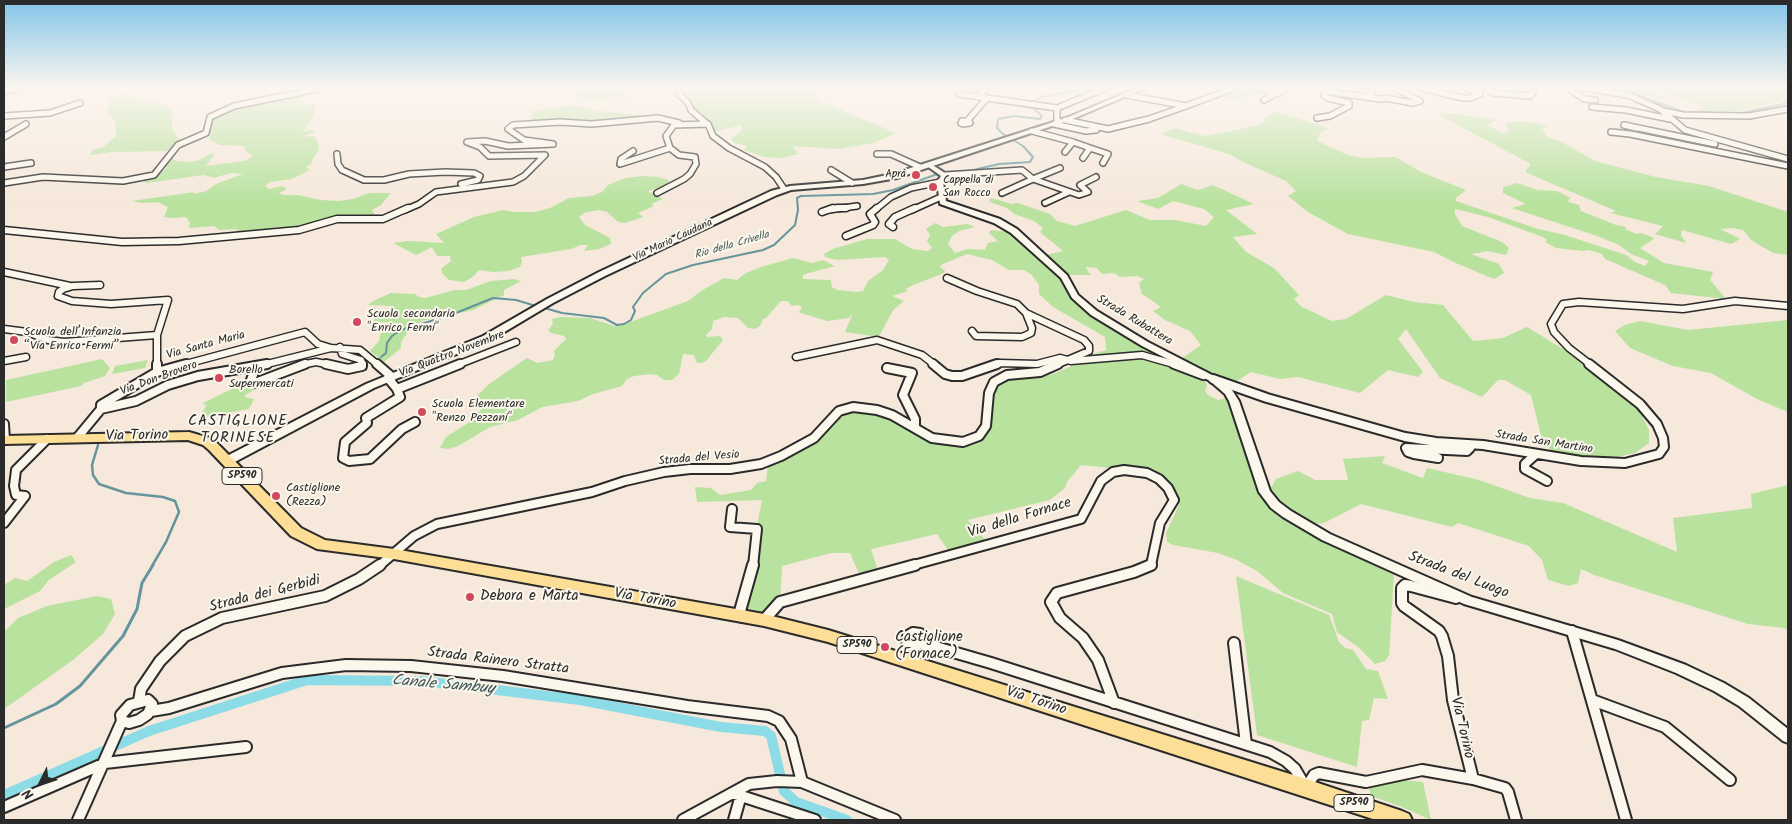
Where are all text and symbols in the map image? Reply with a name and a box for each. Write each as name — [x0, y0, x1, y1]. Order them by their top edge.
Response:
place label: Aprà — [885, 168, 906, 182]
marker: Aprà — [910, 169, 922, 181]
place label: Cappella di San Rocco — [943, 174, 993, 200]
marker: Cappella di San Rocco — [927, 181, 939, 193]
street label: Via Mario Caudana — [631, 217, 715, 265]
water label: Rio della Crivella — [693, 229, 771, 263]
street label: Strada Rubattera — [1093, 293, 1175, 349]
place label: Scuola secondaria "Enrico Fermi" — [367, 308, 455, 336]
marker: Scuola secondaria "Enrico Fermi" — [351, 316, 363, 328]
place label: Scuola dell’Infanzia “Via Enrico Fermi” — [24, 326, 121, 354]
street label: Via Quattro Novembre — [397, 328, 507, 382]
street label: Via Santa Maria — [165, 329, 247, 363]
marker: Scuola dell’Infanzia “Via Enrico Fermi” — [8, 334, 20, 346]
street label: Via Don Brovero — [118, 358, 200, 400]
place label: Borello Supermercati — [229, 364, 294, 392]
marker: Borello Supermercati — [213, 372, 225, 384]
place label: Scuola Elementare "Renzo Pezzani" — [432, 398, 525, 426]
marker: Scuola Elementare "Renzo Pezzani" — [416, 406, 428, 418]
district label: CASTIGLIONE TORINESE — [187, 413, 289, 448]
street label: Via Torino — [105, 427, 169, 447]
street label: Strada San Martino — [1494, 428, 1594, 458]
street label: Strada del Vesio — [658, 448, 740, 470]
road number: SP590 — [222, 468, 262, 484]
place label: Castiglione (Rezza) — [286, 482, 340, 510]
marker: Castiglione (Rezza) — [270, 490, 282, 502]
street label: Via della Fornace — [966, 495, 1074, 543]
street label: Strada del Luogo — [1405, 549, 1511, 603]
street label: Strada dei Gerbidi — [208, 573, 322, 617]
street label: Via Torino — [613, 586, 677, 614]
place label: Debora e Marta — [480, 588, 579, 606]
marker: Debora e Marta — [464, 591, 476, 603]
place label: Castiglione (Fornace) — [895, 629, 963, 664]
road number: SP590 — [837, 636, 877, 654]
marker: Castiglione (Fornace) — [879, 641, 891, 653]
street label: Strada Rainero Stratta — [426, 644, 570, 680]
water label: Canale Sambuy — [391, 672, 495, 700]
street label: Via Torino — [1003, 684, 1069, 720]
street label: Via Torino — [1445, 695, 1477, 761]
north arrow — [15, 759, 65, 809]
text: N — [17, 783, 40, 804]
road number: SP590 — [1334, 794, 1374, 811]

